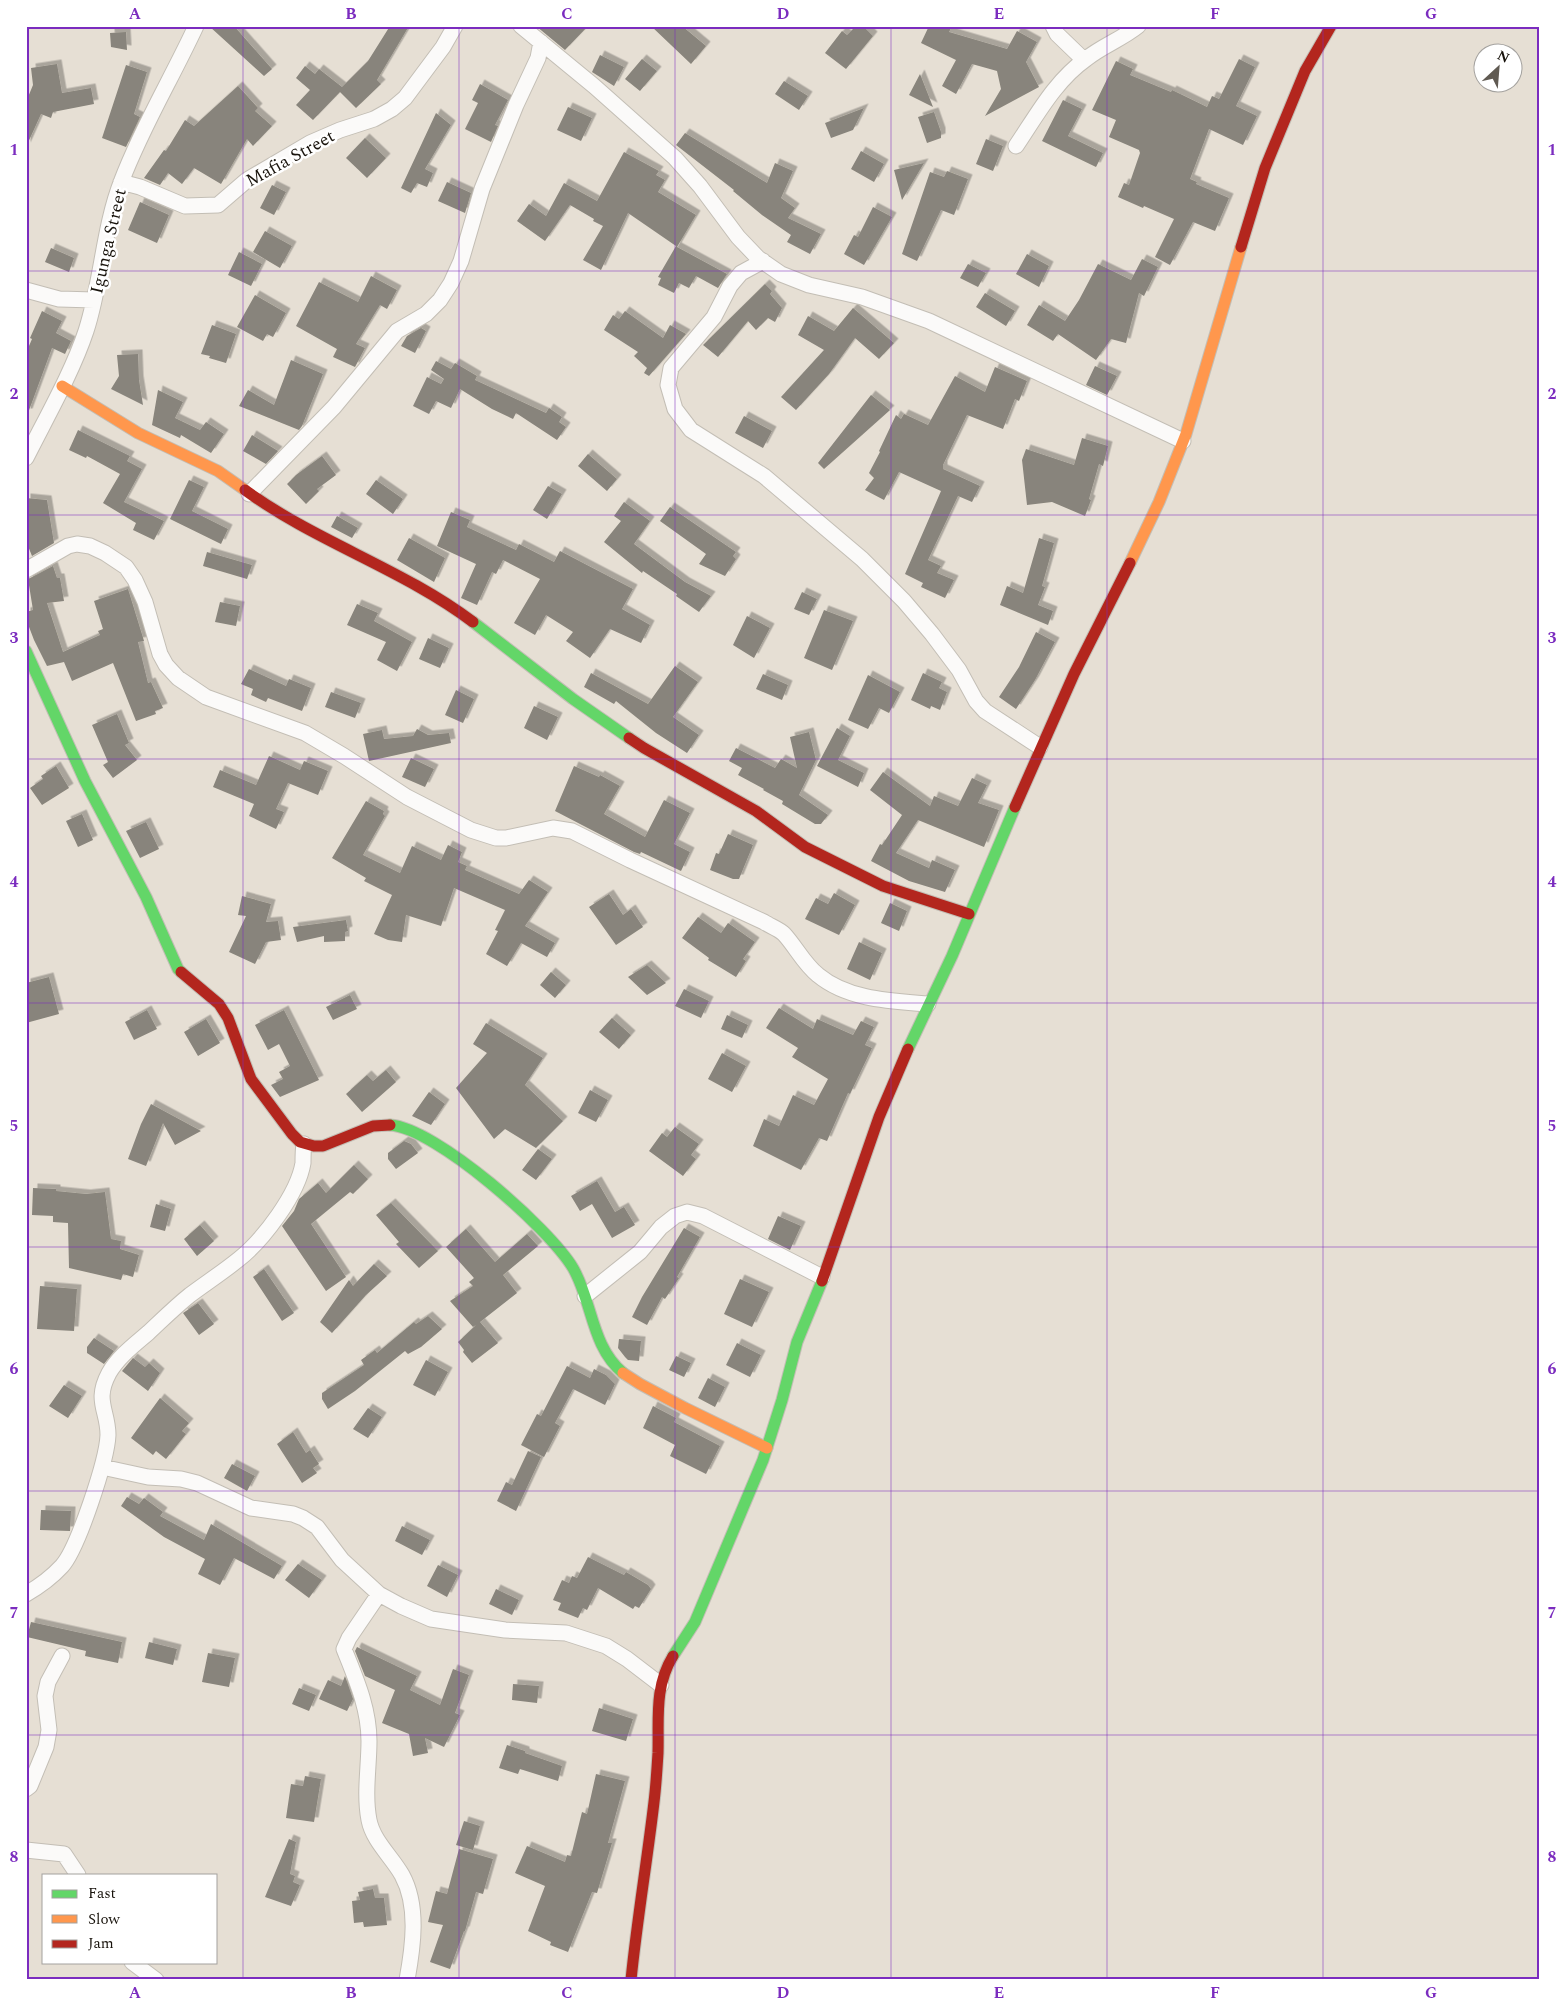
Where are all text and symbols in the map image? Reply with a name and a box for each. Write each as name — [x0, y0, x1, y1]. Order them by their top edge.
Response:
text: A — [129, 2, 142, 26]
text: B — [345, 2, 357, 26]
text: C — [561, 2, 573, 26]
text: D — [777, 2, 790, 26]
text: E — [994, 2, 1004, 26]
text: F — [1210, 2, 1220, 26]
text: G — [1425, 2, 1437, 26]
north arrow — [1474, 42, 1524, 92]
text: N — [1494, 45, 1513, 69]
street label: Mafia Street — [241, 123, 340, 194]
text: 1 — [10, 138, 18, 162]
text: 1 — [1548, 138, 1556, 162]
street label: Igunga Street — [83, 186, 134, 297]
text: 2 — [10, 382, 19, 406]
text: 2 — [1548, 382, 1557, 406]
text: 3 — [10, 626, 19, 650]
text: 3 — [1548, 626, 1557, 650]
text: 4 — [10, 870, 19, 894]
text: 4 — [1548, 870, 1557, 894]
text: 5 — [10, 1114, 18, 1138]
text: 5 — [1548, 1114, 1556, 1138]
text: 6 — [10, 1357, 19, 1381]
text: 6 — [1548, 1357, 1557, 1381]
text: 7 — [10, 1601, 19, 1625]
text: 7 — [1548, 1601, 1557, 1625]
text: 8 — [10, 1845, 19, 1869]
text: 8 — [1548, 1845, 1557, 1869]
legend — [42, 1874, 218, 1964]
text: Fast — [88, 1882, 116, 1905]
text: Slow — [88, 1908, 120, 1931]
text: Jam — [88, 1932, 114, 1955]
text: A — [129, 1981, 142, 2005]
text: B — [345, 1981, 357, 2005]
text: C — [561, 1981, 573, 2005]
text: D — [777, 1981, 790, 2005]
text: E — [994, 1981, 1004, 2005]
text: F — [1210, 1981, 1220, 2005]
text: G — [1425, 1981, 1437, 2005]

